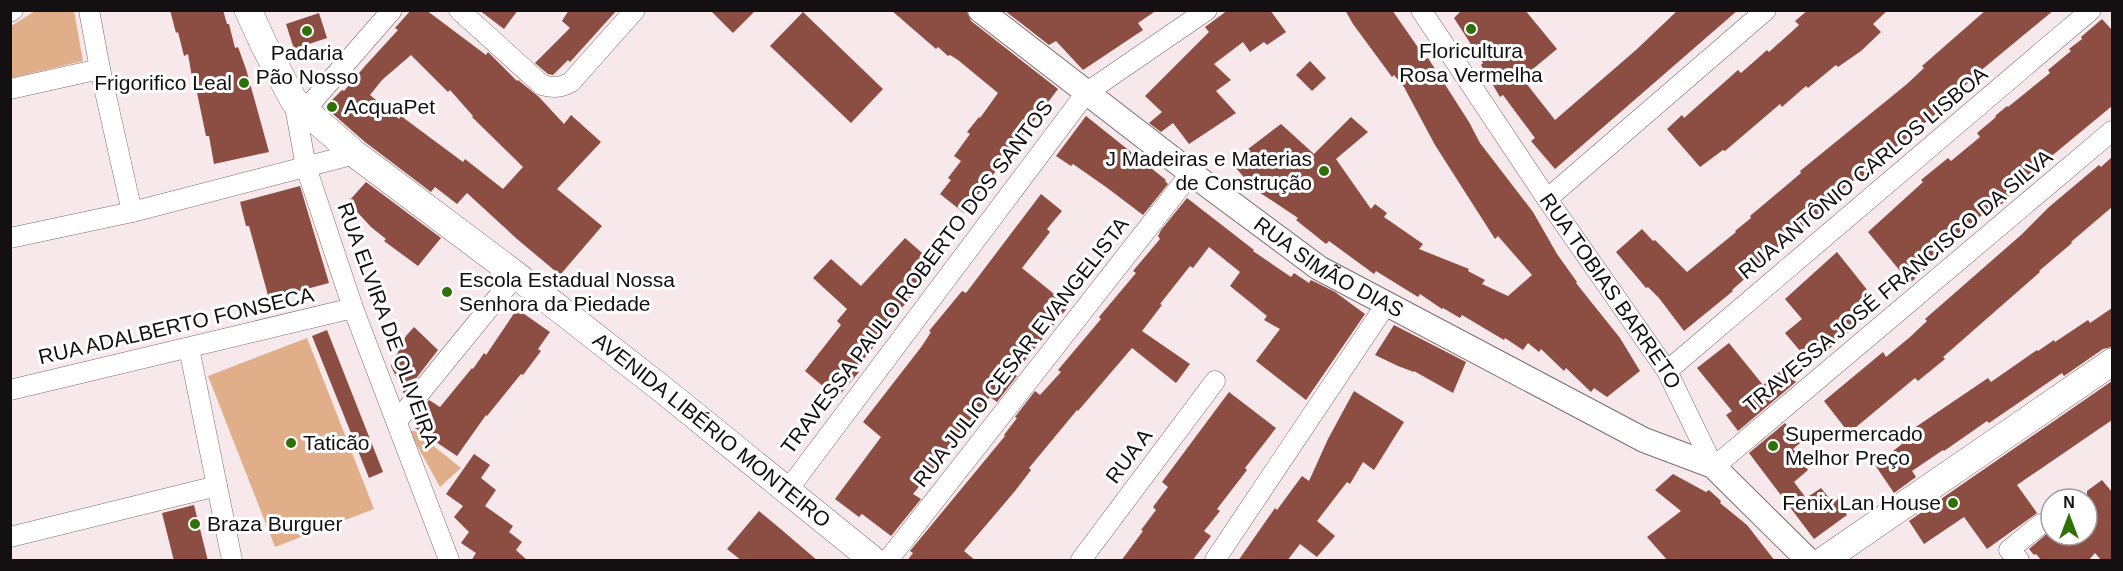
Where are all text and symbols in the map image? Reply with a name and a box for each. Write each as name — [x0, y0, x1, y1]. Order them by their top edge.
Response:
marker: Floricultura Rosa Vermelha — [1464, 22, 1478, 36]
marker: Padaria Pão Nosso — [300, 24, 314, 38]
place label: Floricultura Rosa Vermelha — [1399, 39, 1543, 86]
place label: Padaria Pão Nosso — [256, 41, 358, 88]
street label: RUA ANTÔNIO CARLOS LISBOA — [1734, 62, 1992, 283]
place label: Frigorifico Leal — [94, 71, 232, 94]
marker: Frigorifico Leal — [237, 76, 251, 90]
place label: AcquaPet — [344, 95, 435, 118]
street label: TRAVESSA PAULO ROBERTO DOS SANTOS — [776, 95, 1057, 458]
marker: AcquaPet — [325, 100, 339, 114]
street label: TRAVESSA JOSÉ FRANCISCO DA SILVA — [1739, 145, 2057, 417]
place label: J Madeiras e Materias de Construção — [1105, 147, 1312, 194]
marker: J Madeiras e Materias de Construção — [1317, 164, 1331, 178]
street label: RUA TOBIAS BARRETO — [1535, 189, 1686, 392]
street label: RUA ELVIRA DE OLIVEIRA — [333, 199, 444, 450]
street label: RUA JULIO CESAR EVANGELISTA — [908, 212, 1133, 491]
street label: RUA SIMÃO DIAS — [1250, 212, 1408, 322]
place label: Escola Estadual Nossa Senhora da Piedade — [459, 268, 675, 315]
street label: RUA ADALBERTO FONSECA — [36, 283, 316, 368]
marker: Escola Estadual Nossa Senhora da Piedade — [440, 285, 454, 299]
street label: AVENIDA LIBÉRIO MONTEIRO — [589, 328, 835, 532]
place label: Supermercado Melhor Preço — [1785, 422, 1923, 469]
street label: RUA A — [1101, 424, 1156, 487]
place label: Taticão — [303, 431, 370, 454]
marker: Taticão — [284, 436, 298, 450]
marker: Supermercado Melhor Preço — [1766, 439, 1780, 453]
north arrow — [2039, 487, 2099, 547]
place label: Fenix Lan House — [1782, 491, 1941, 514]
text: N — [2063, 494, 2075, 511]
marker: Fenix Lan House — [1946, 496, 1960, 510]
place label: Braza Burguer — [207, 512, 342, 535]
marker: Braza Burguer — [188, 517, 202, 531]

